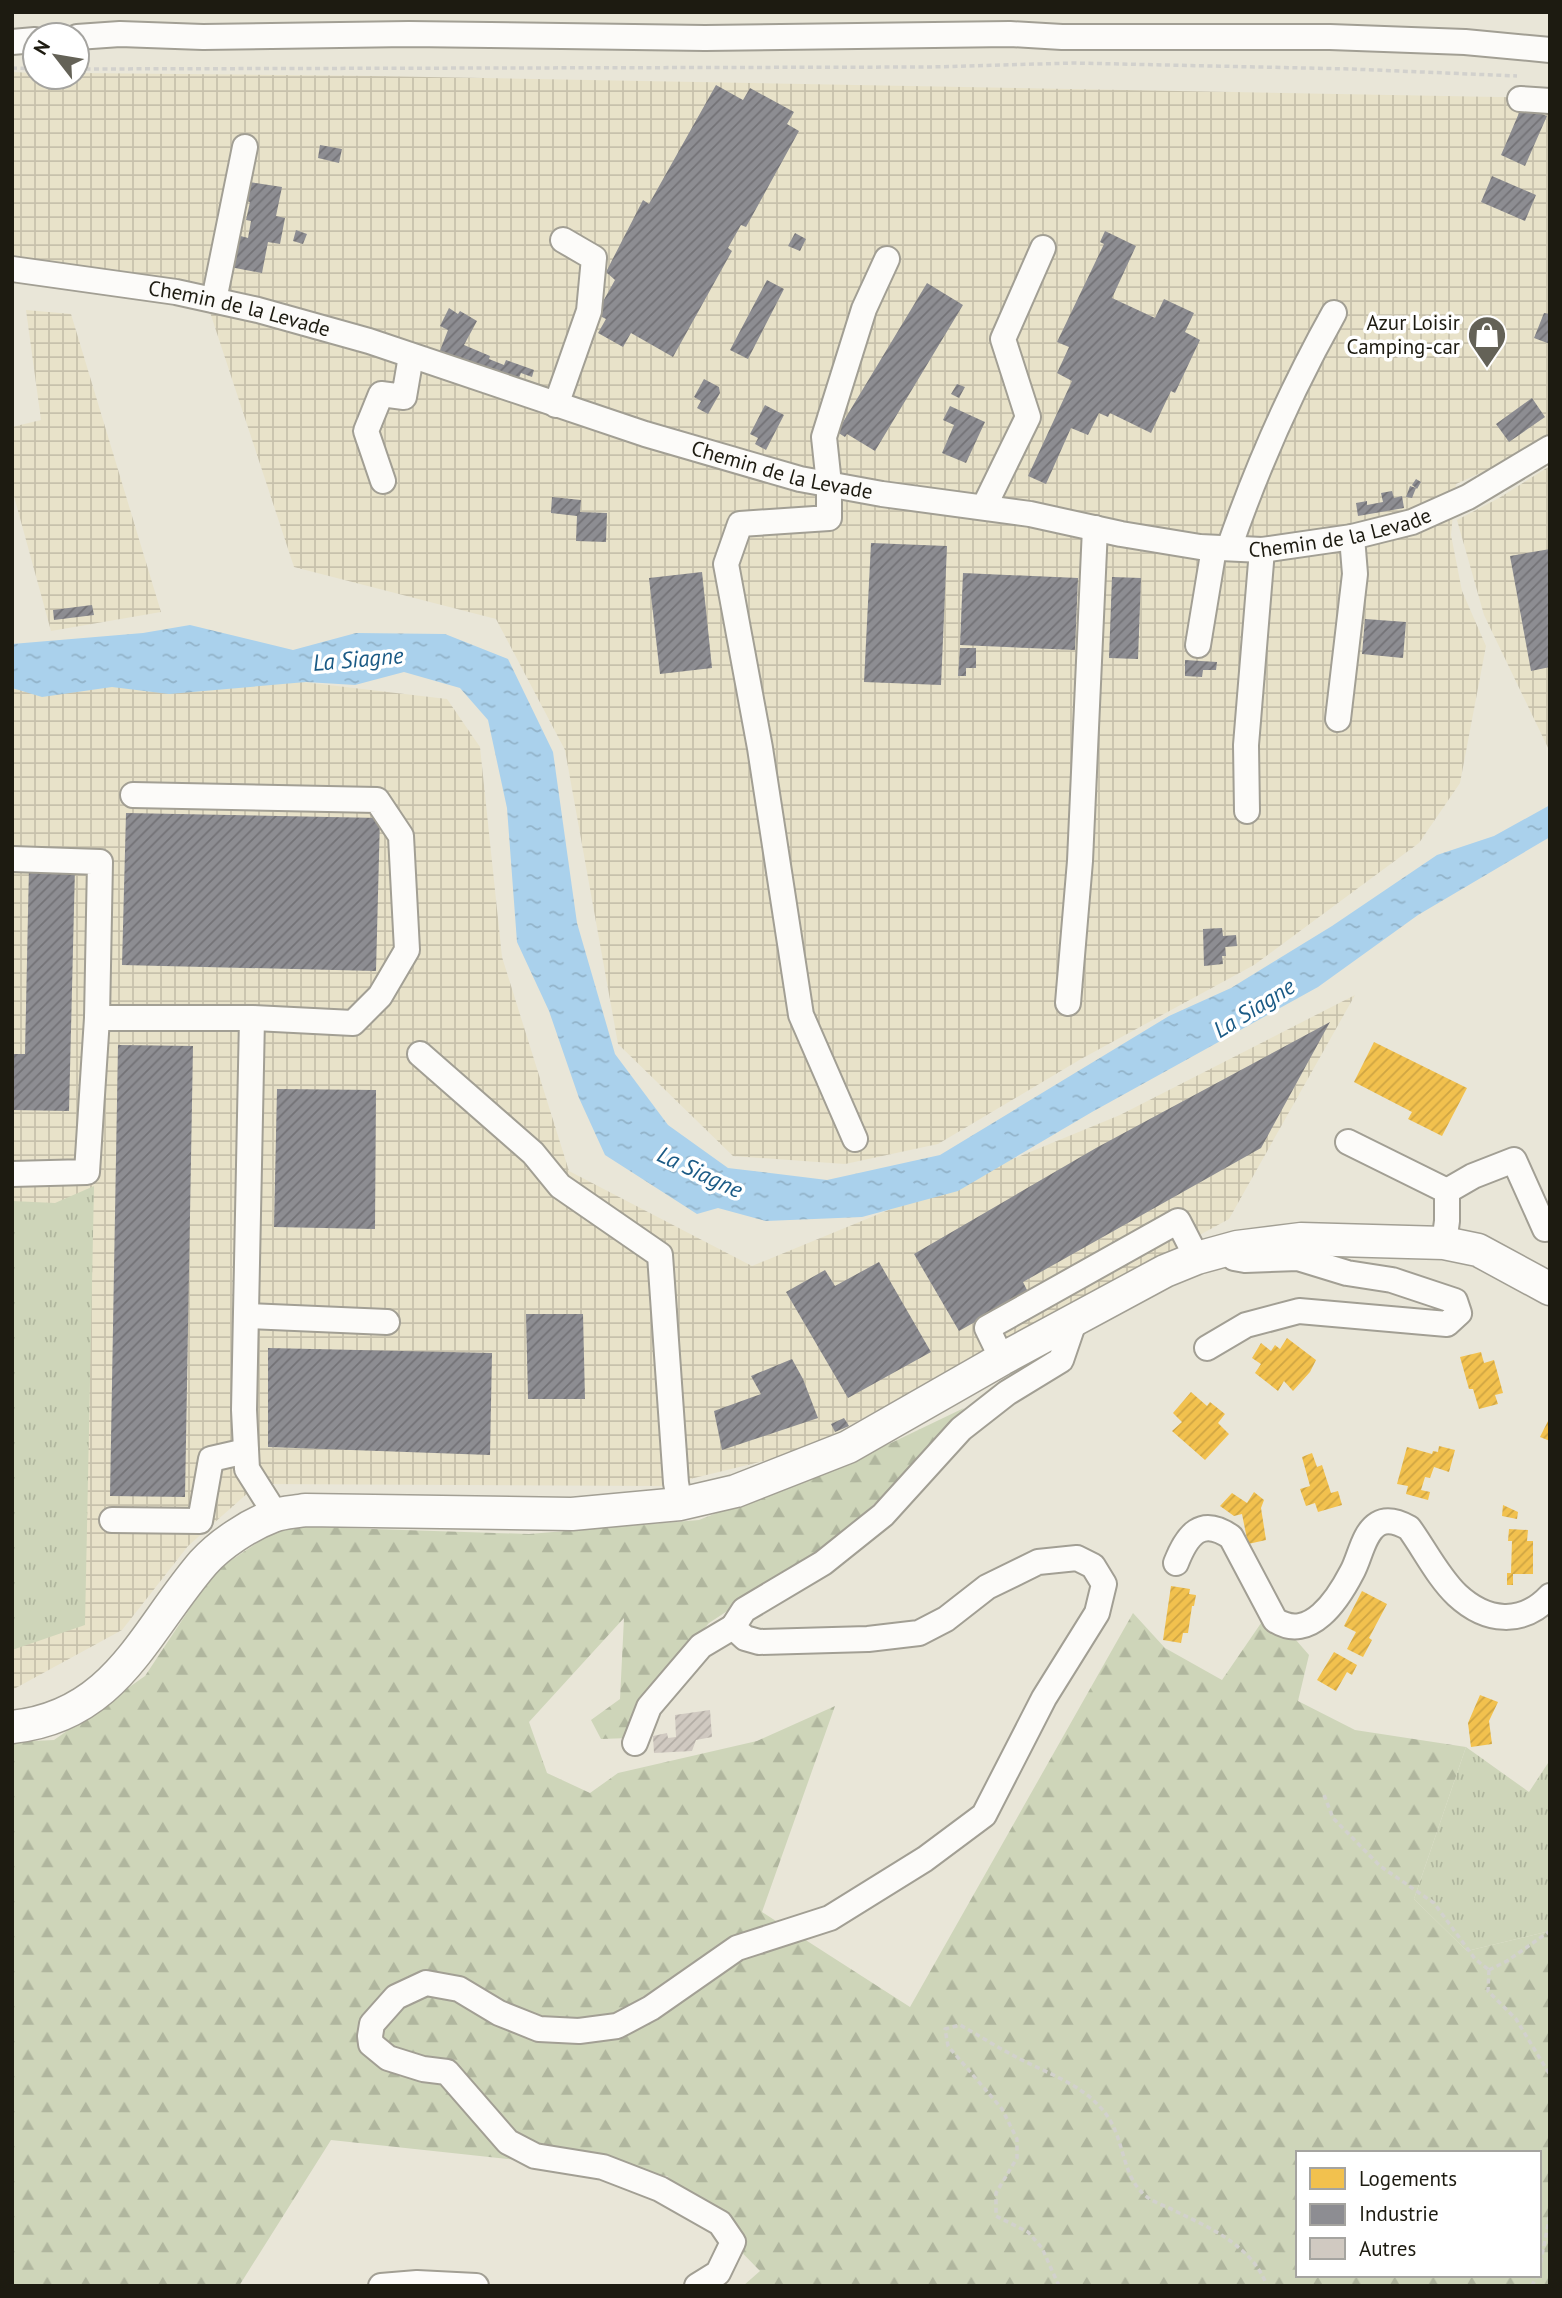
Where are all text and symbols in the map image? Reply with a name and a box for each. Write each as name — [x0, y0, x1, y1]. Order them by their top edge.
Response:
north arrow — [21, 21, 91, 91]
text: N — [28, 36, 55, 59]
street label: Chemin de la Levade — [147, 274, 334, 343]
place label: Azur Loisir Camping-car — [1347, 309, 1460, 360]
shop icon: Azur Loisir Camping-car — [1466, 314, 1508, 369]
street label: Chemin de la Levade — [688, 434, 875, 505]
street label: Chemin de la Levade — [1248, 501, 1435, 563]
water label: La Siagne — [311, 640, 405, 677]
water label: La Siagne — [1207, 971, 1300, 1044]
water label: La Siagne — [653, 1139, 748, 1204]
legend — [1296, 2151, 1541, 2277]
text: Logements — [1359, 2165, 1457, 2192]
text: Industrie — [1359, 2200, 1439, 2227]
text: Autres — [1359, 2235, 1416, 2262]

